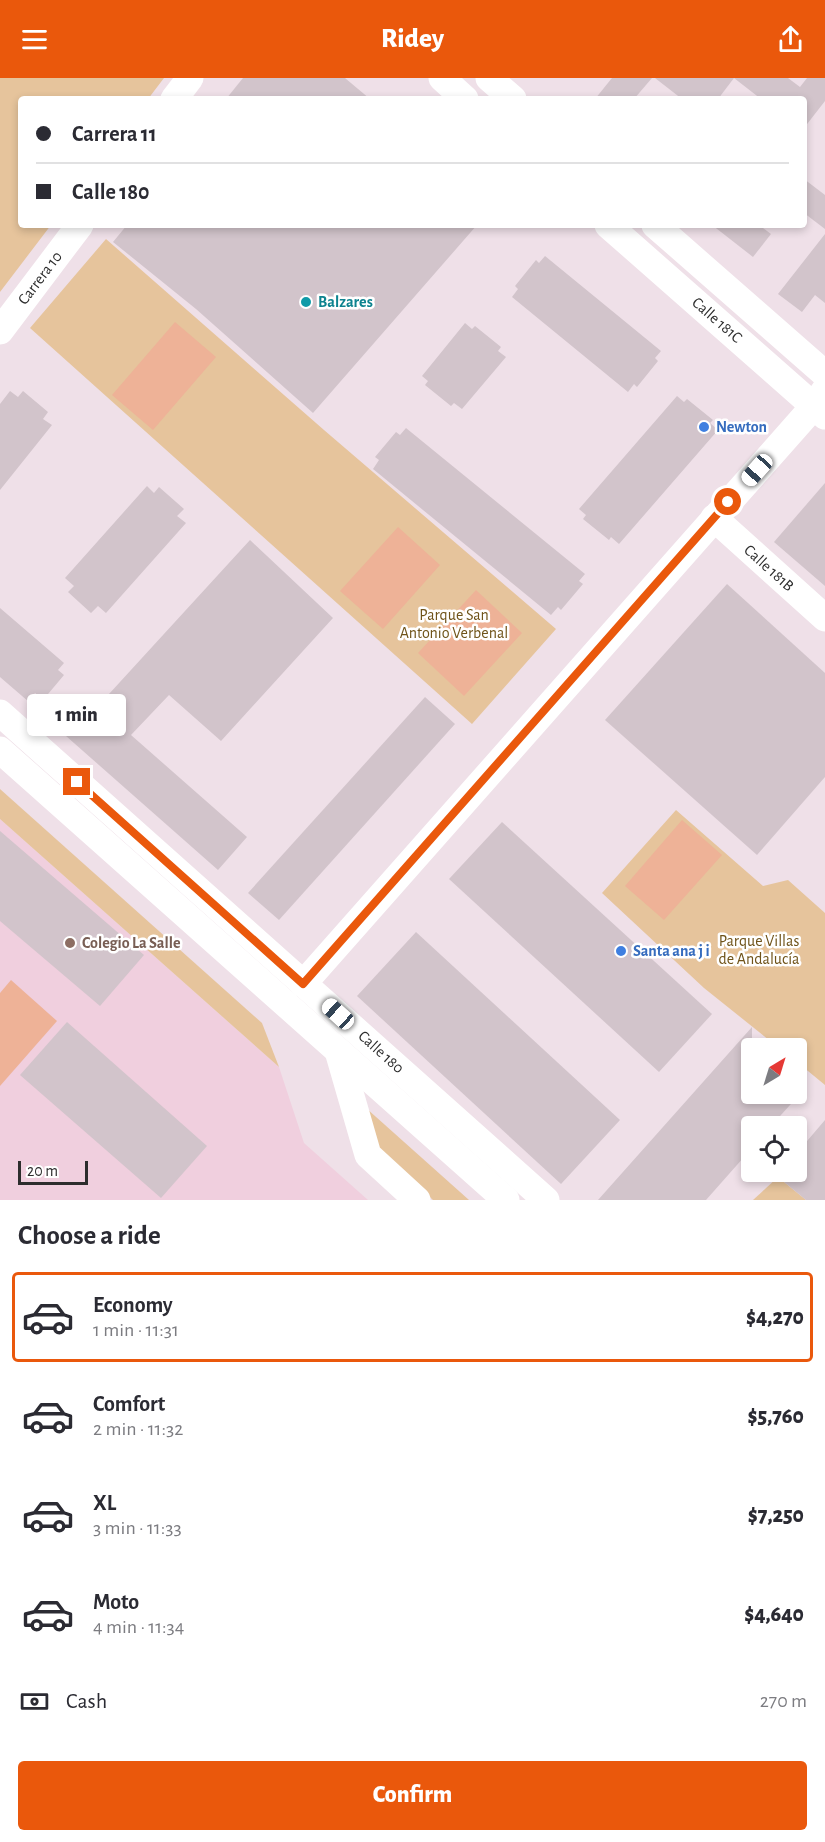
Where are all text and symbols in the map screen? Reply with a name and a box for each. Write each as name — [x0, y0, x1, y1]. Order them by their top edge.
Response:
icon: menu — [18, 23, 51, 56]
icon: share — [774, 23, 807, 56]
text: Ridey — [381, 25, 444, 52]
text: Carrera 11 — [72, 123, 157, 145]
text: Calle 180 — [72, 181, 149, 203]
street label: Carrera 10 — [15, 248, 65, 308]
place label: Balzares — [318, 294, 373, 310]
street label: Calle 181C — [689, 294, 745, 346]
marker: Balzares — [299, 295, 313, 309]
place label: Newton — [716, 419, 767, 435]
marker: Newton — [697, 420, 711, 434]
car — [738, 451, 776, 489]
route start — [714, 488, 741, 515]
street label: Calle 181B — [741, 542, 797, 594]
park label: Parque San Antonio Verbenal — [400, 607, 508, 641]
callout: 1 min — [28, 695, 127, 737]
text: 1 min — [55, 705, 98, 725]
route end — [63, 768, 90, 795]
park label: Parque Villas de Andalucía — [719, 933, 799, 967]
place label: Colegio La Salle — [82, 935, 181, 951]
marker: Colegio La Salle — [63, 936, 77, 950]
place label: Santa ana j i — [633, 943, 710, 960]
marker: Santa ana j i — [614, 944, 628, 958]
car — [319, 995, 357, 1033]
street label: Calle 180 — [355, 1028, 407, 1076]
north arrow — [741, 1038, 807, 1104]
map controls — [741, 1038, 807, 1182]
button: locate — [741, 1116, 807, 1182]
scale bar — [18, 1158, 88, 1186]
text: 20 m — [27, 1163, 58, 1179]
text: Choose a ride — [18, 1222, 161, 1249]
icon: car — [21, 1290, 75, 1344]
text: Economy — [93, 1294, 173, 1316]
text: $4,270 — [746, 1306, 804, 1328]
text: 1 min · 11:31 — [93, 1320, 179, 1340]
icon: car — [21, 1389, 75, 1443]
text: Comfort — [93, 1393, 165, 1415]
text: $5,760 — [747, 1405, 804, 1427]
text: 2 min · 11:32 — [93, 1419, 183, 1439]
icon: car — [21, 1488, 75, 1542]
text: XL — [93, 1492, 116, 1514]
text: $7,250 — [748, 1504, 804, 1526]
text: 3 min · 11:33 — [93, 1518, 182, 1538]
icon: car — [21, 1587, 75, 1641]
text: Moto — [93, 1591, 139, 1613]
text: $4,640 — [744, 1603, 804, 1625]
text: 4 min · 11:34 — [93, 1617, 184, 1637]
icon: cash — [18, 1685, 51, 1718]
text: Cash — [66, 1690, 107, 1712]
text: 270 m — [760, 1691, 807, 1711]
button: Confirm — [18, 1761, 807, 1830]

